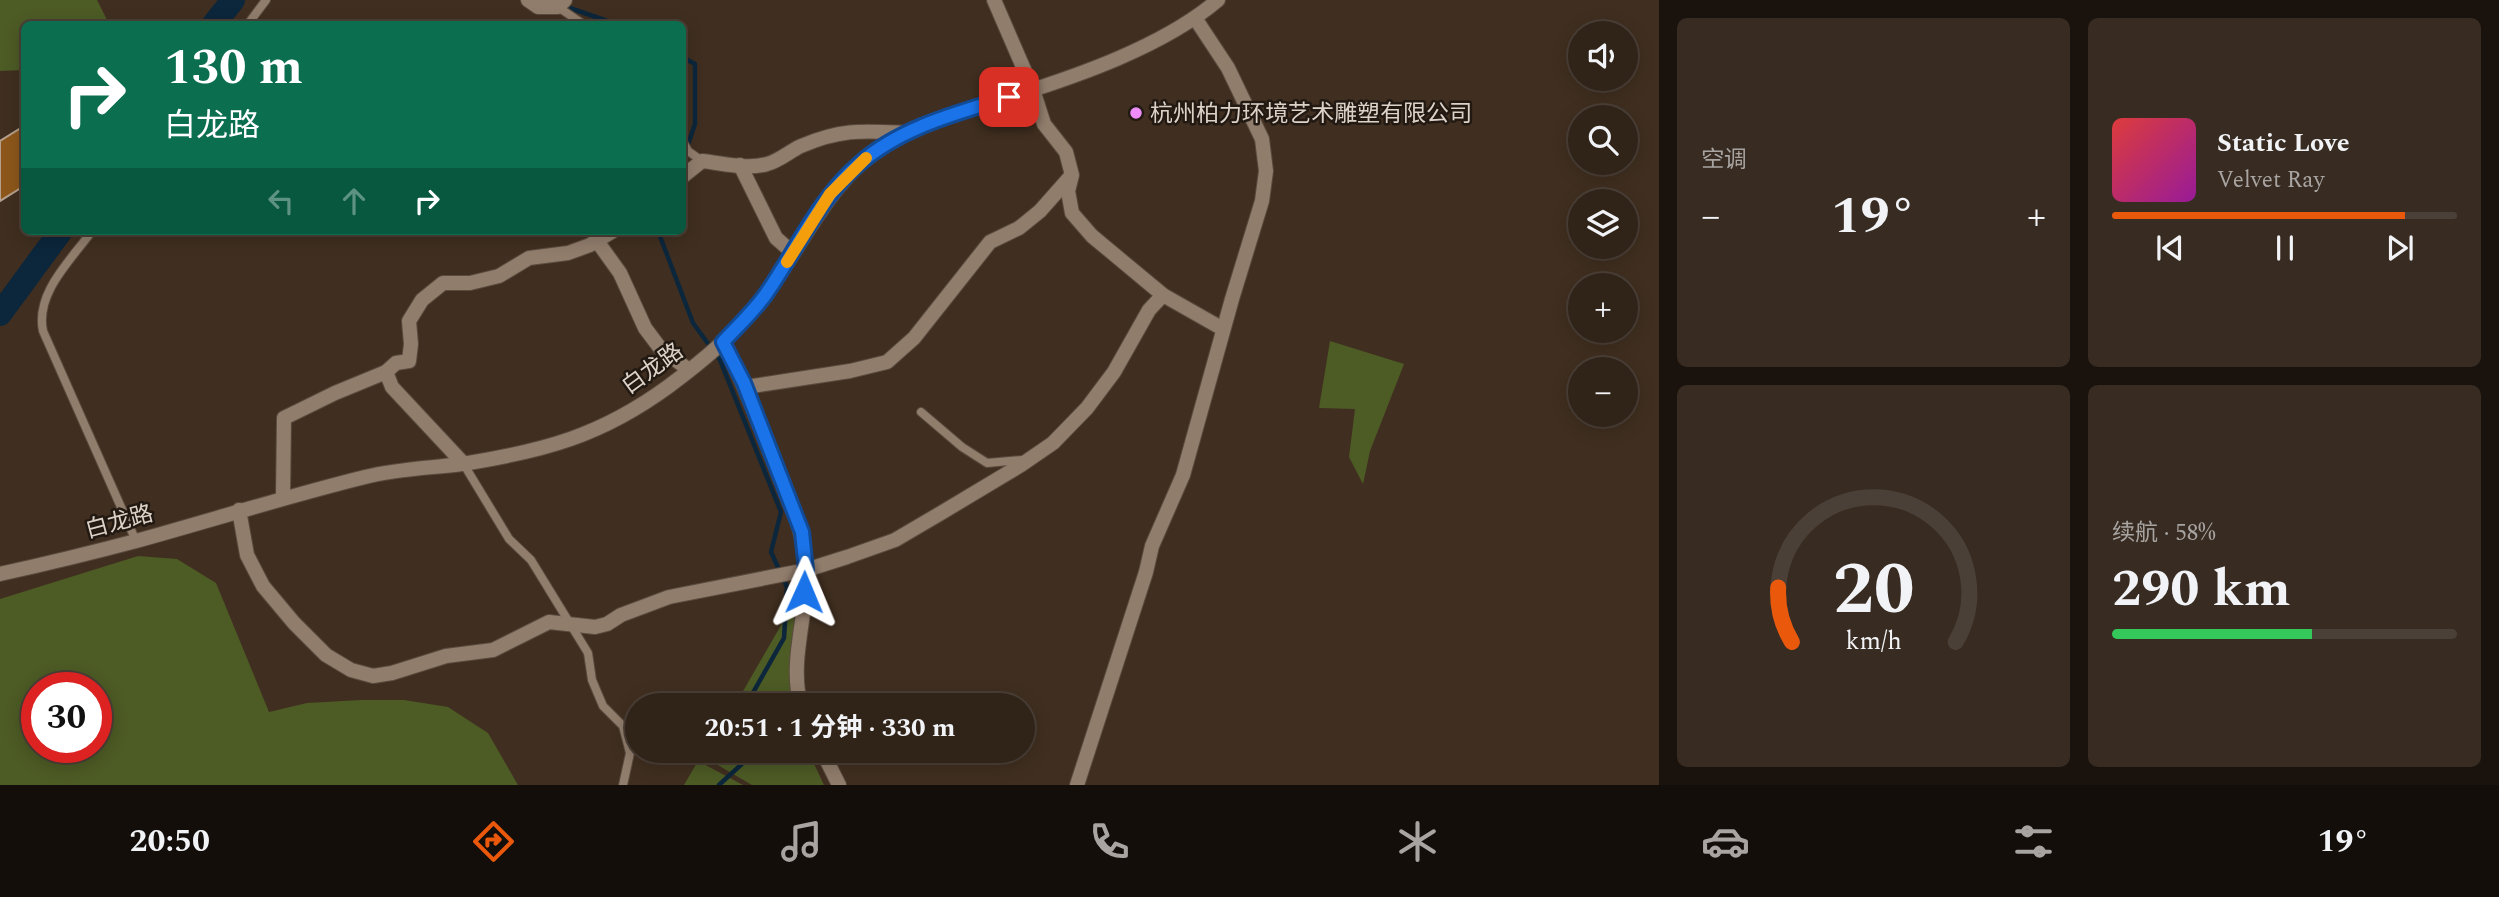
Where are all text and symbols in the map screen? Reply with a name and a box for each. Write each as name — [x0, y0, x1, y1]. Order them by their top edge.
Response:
map controls — [1568, 21, 1638, 427]
button: sound — [1568, 21, 1638, 91]
text: 130 m — [164, 31, 303, 106]
icon: right — [49, 49, 140, 140]
pin — [979, 67, 1039, 127]
icon: arrive — [990, 78, 1028, 116]
place label: 杭州柏力环境艺术雕塑有限公司 — [1150, 97, 1472, 132]
text: 白龙路 — [164, 102, 260, 151]
marker: 杭州柏力环境艺术雕塑有限公司 — [1128, 105, 1144, 121]
button: search — [1568, 105, 1638, 175]
text: Static Love — [2217, 123, 2350, 163]
text: 空调 — [1701, 143, 1747, 178]
text: Velvet Ray — [2217, 163, 2324, 198]
text: 19° — [1831, 177, 1916, 256]
icon: left — [262, 182, 300, 220]
icon: ahead — [335, 182, 373, 220]
icon: right — [408, 182, 446, 220]
text: − — [1701, 188, 1720, 246]
text: + — [2027, 188, 2046, 246]
button: layers — [1568, 189, 1638, 259]
icon: previous — [2151, 229, 2189, 267]
icon: pause — [2266, 229, 2304, 267]
icon: next — [2381, 229, 2419, 267]
button: + — [1568, 273, 1638, 343]
street label: 白龙路 — [615, 335, 691, 404]
button: − — [1568, 357, 1638, 427]
street label: 白龙路 — [82, 497, 157, 548]
text: 续航 · 58% — [2112, 516, 2216, 551]
text: 20 — [1833, 535, 1914, 646]
text: 290 km — [2112, 550, 2291, 629]
position arrow — [767, 555, 841, 629]
text: km/h — [1845, 623, 1902, 661]
speed limit sign: 30 — [21, 672, 112, 763]
text: 20:51 · 1 分钟 · 330 m — [704, 708, 956, 748]
text: 20:50 — [130, 817, 210, 866]
icon: directions — [469, 817, 518, 866]
icon: music — [777, 817, 826, 866]
icon: phone — [1085, 817, 1134, 866]
icon: climate — [1393, 817, 1442, 866]
icon: car — [1701, 817, 1750, 866]
icon: filters — [2009, 817, 2058, 866]
text: 19° — [2317, 817, 2369, 866]

